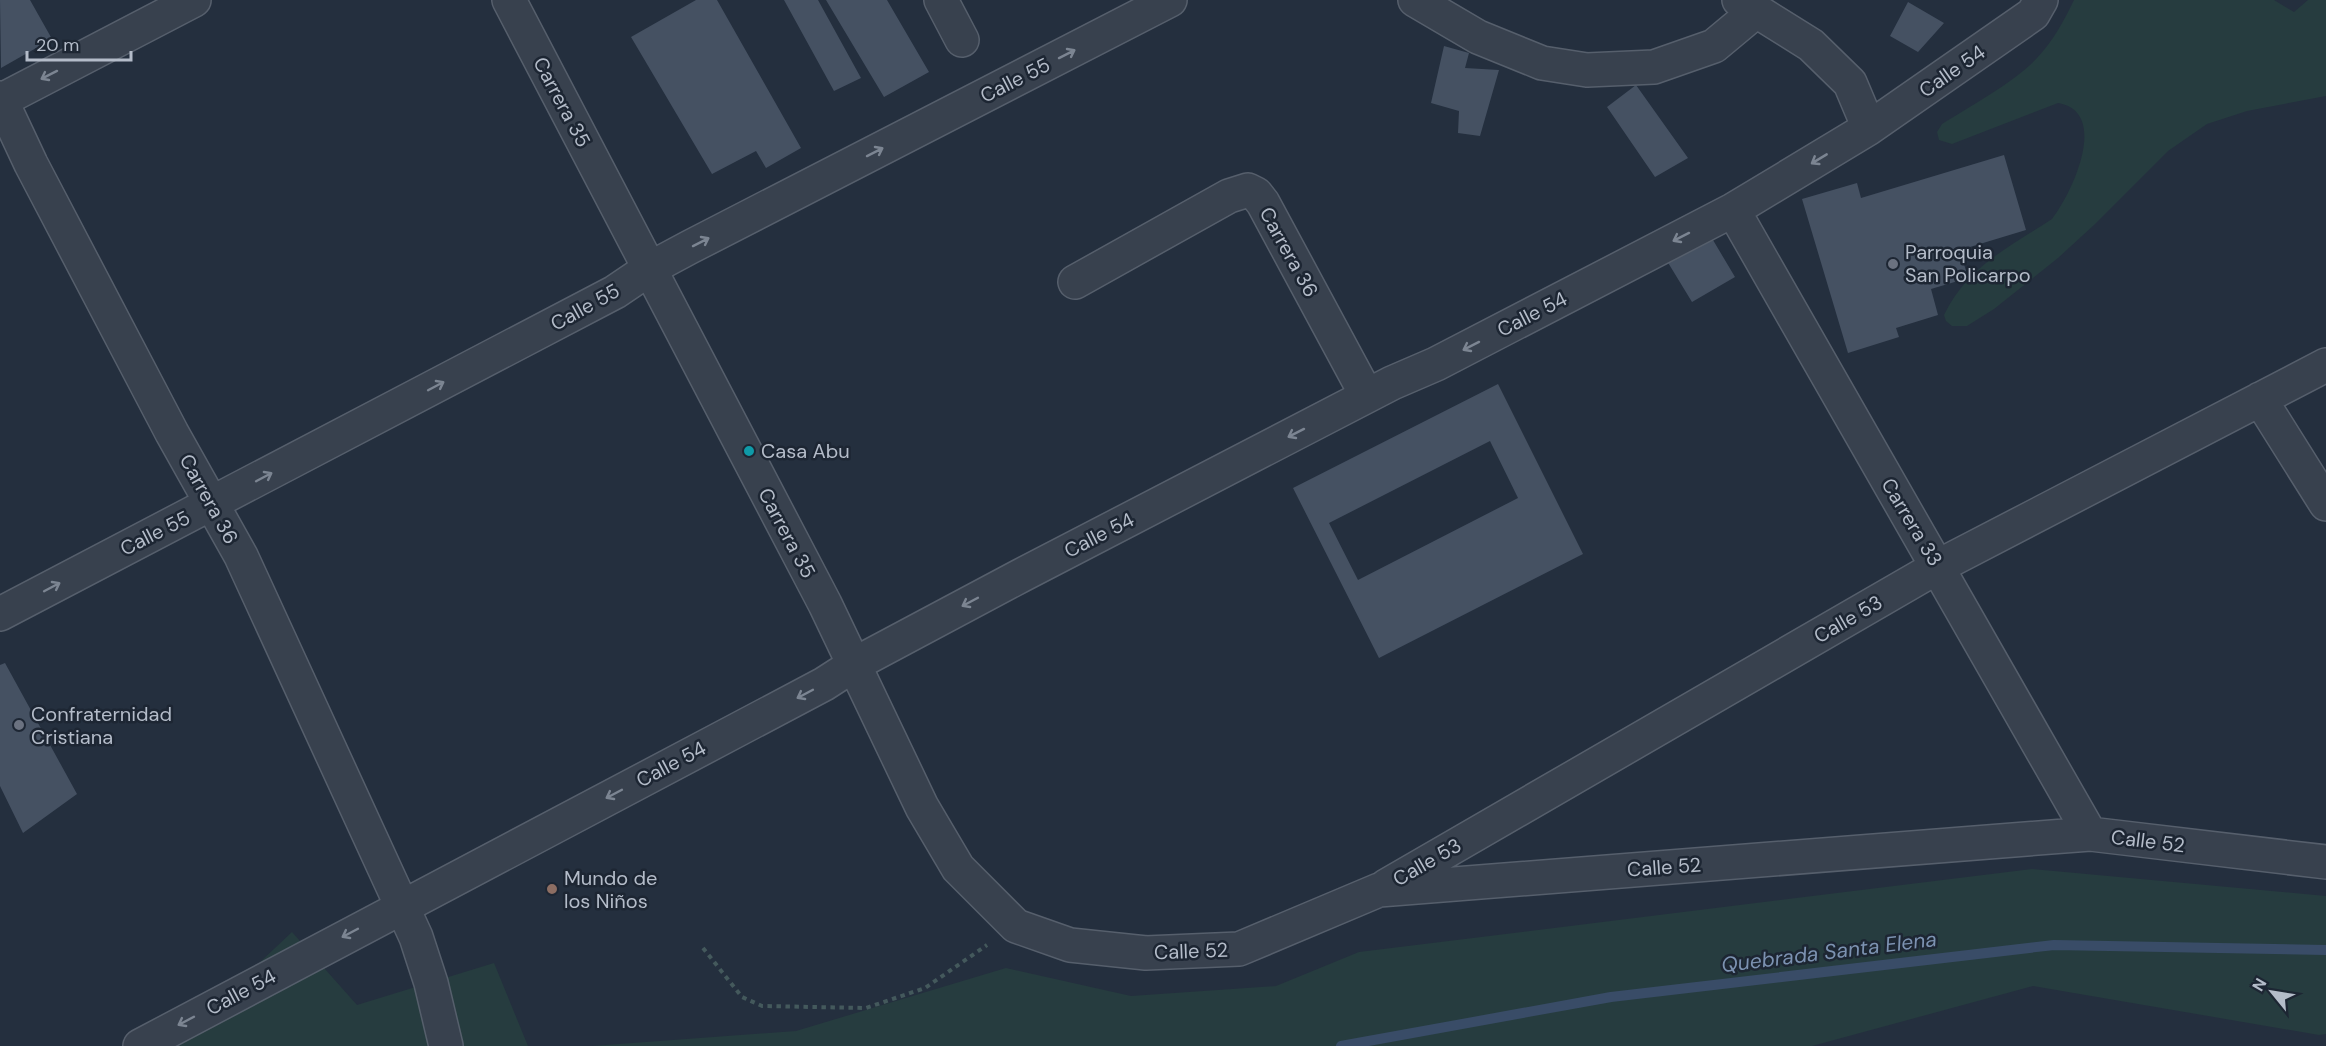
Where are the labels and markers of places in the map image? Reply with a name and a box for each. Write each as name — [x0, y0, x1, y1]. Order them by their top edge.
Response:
place label: Parroquia San Policarpo — [1905, 239, 2031, 288]
marker: Parroquia San Policarpo — [1886, 257, 1900, 271]
place label: Casa Abu — [761, 438, 850, 464]
marker: Casa Abu — [742, 444, 756, 458]
place label: Confraternidad Cristiana — [31, 701, 172, 750]
marker: Confraternidad Cristiana — [12, 718, 26, 732]
place label: Mundo de los Niños — [564, 865, 657, 914]
marker: Mundo de los Niños — [545, 882, 559, 896]

